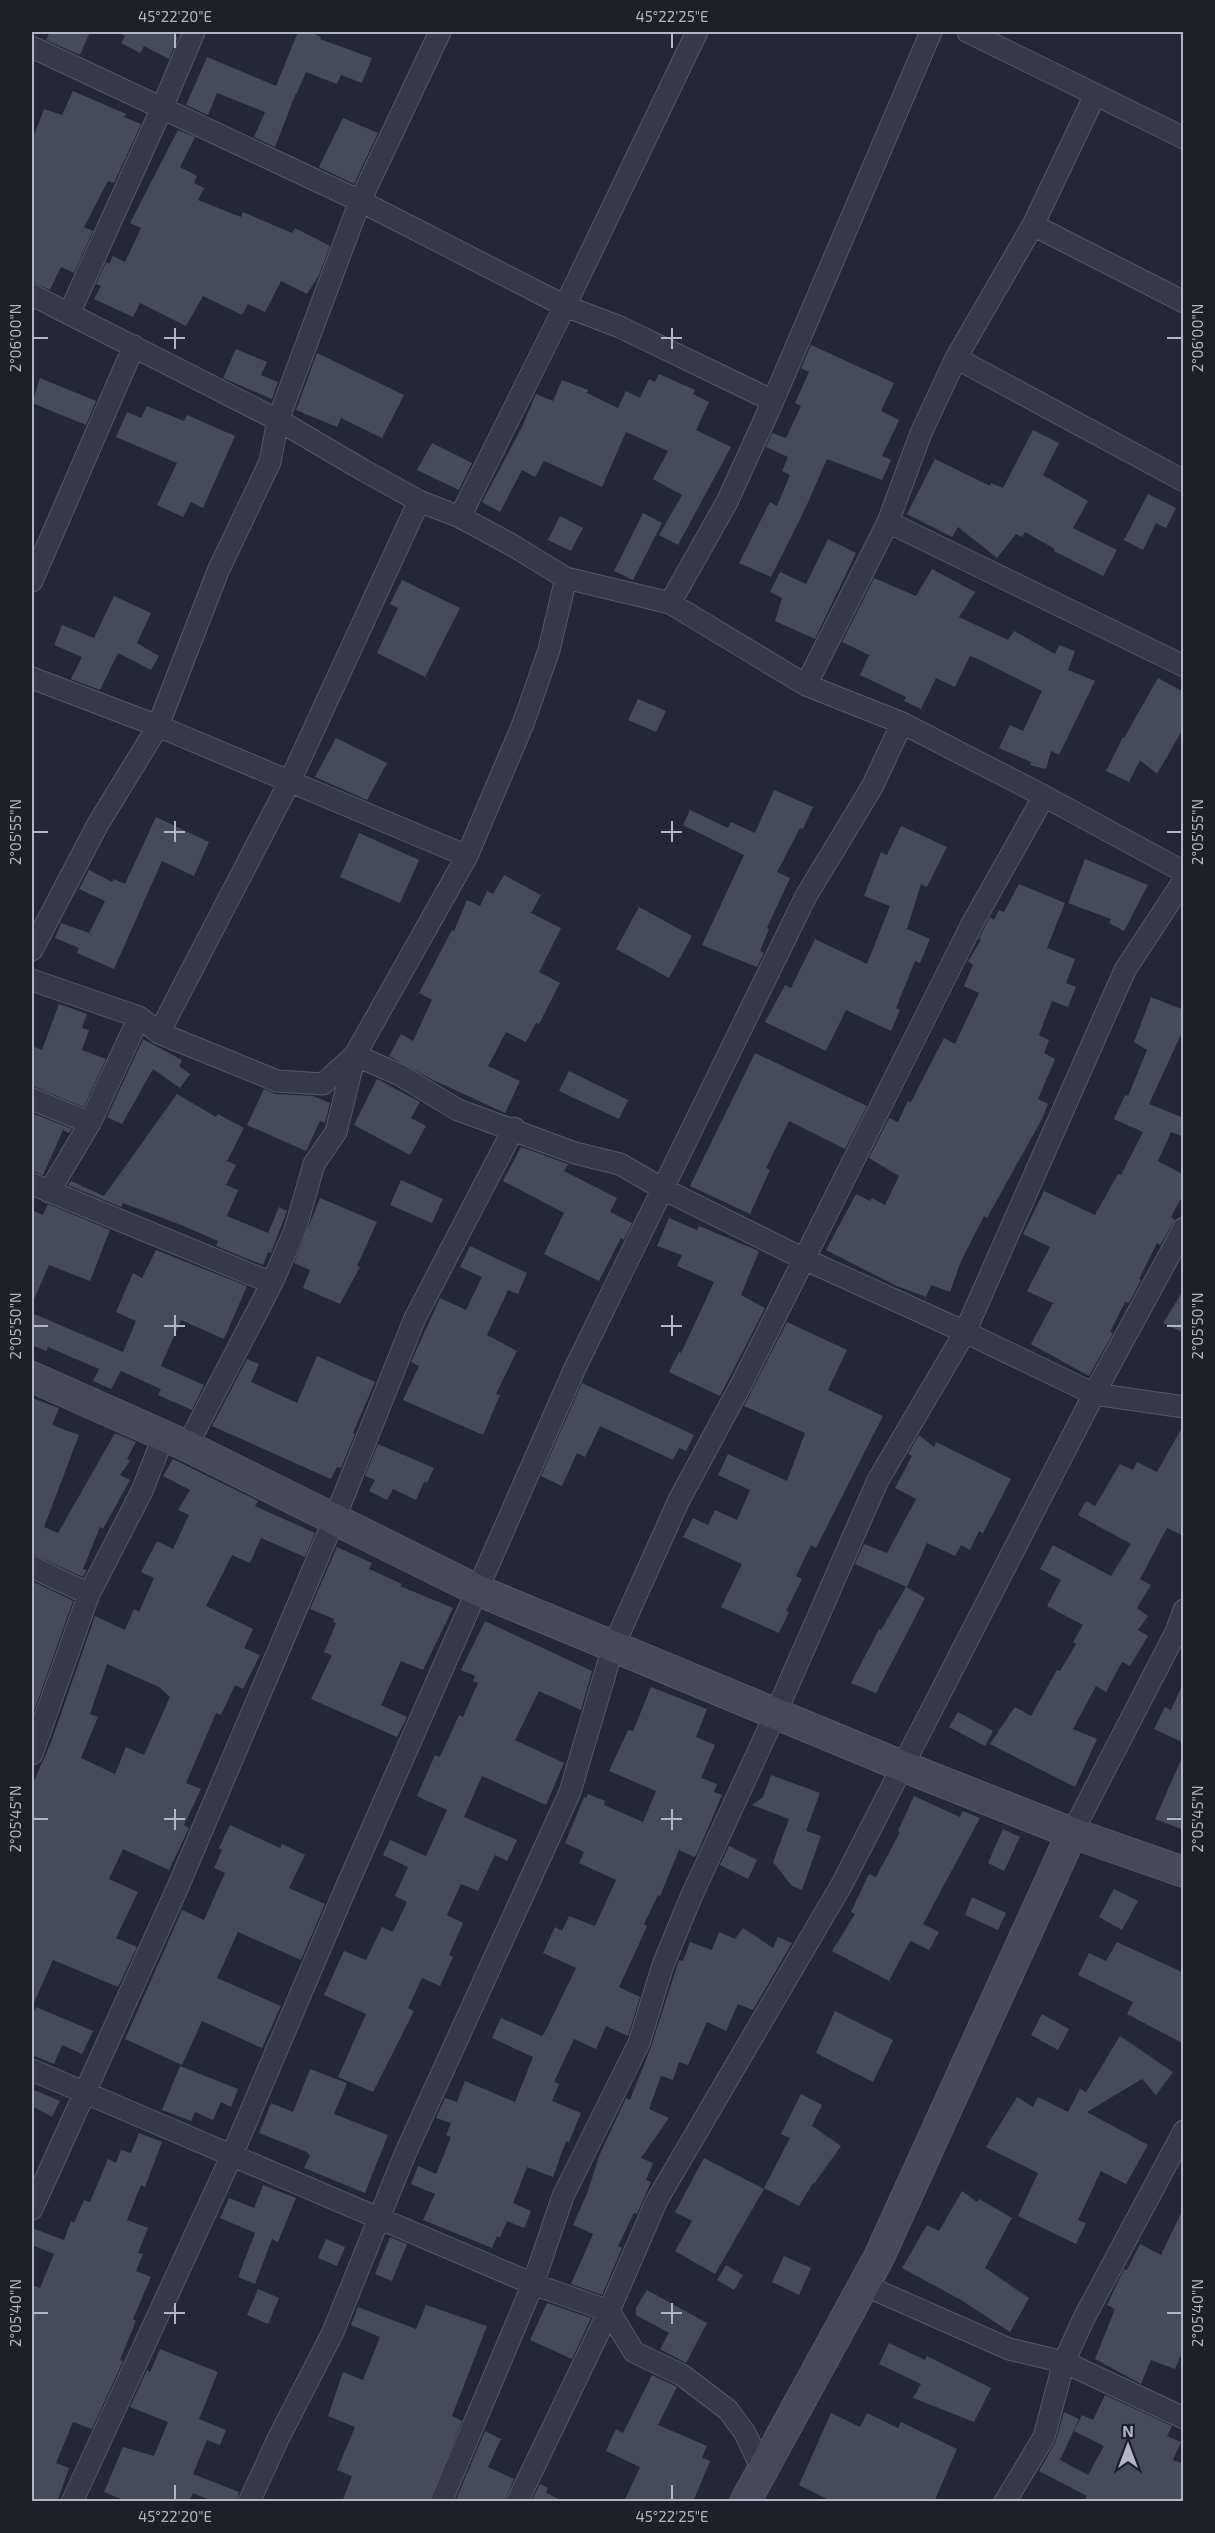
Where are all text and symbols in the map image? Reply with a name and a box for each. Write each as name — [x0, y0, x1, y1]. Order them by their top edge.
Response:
text: 45°22'20"E — [138, 7, 212, 25]
text: 45°22'25"E — [636, 7, 708, 25]
text: 2°06'00"N — [6, 304, 24, 372]
text: 2°06'00"N — [1188, 304, 1206, 372]
text: 2°05'55"N — [6, 799, 24, 865]
text: 2°05'55"N — [1188, 799, 1206, 865]
text: 2°05'50"N — [6, 1292, 24, 1360]
text: 2°05'50"N — [1188, 1292, 1206, 1360]
text: 2°05'45"N — [6, 1786, 24, 1852]
text: 2°05'45"N — [1188, 1786, 1206, 1852]
text: 2°05'40"N — [6, 2279, 24, 2347]
text: 2°05'40"N — [1188, 2279, 1206, 2347]
north arrow — [1098, 2416, 1158, 2476]
text: N — [1122, 2421, 1134, 2440]
text: 45°22'20"E — [138, 2507, 212, 2525]
text: 45°22'25"E — [636, 2507, 708, 2525]

